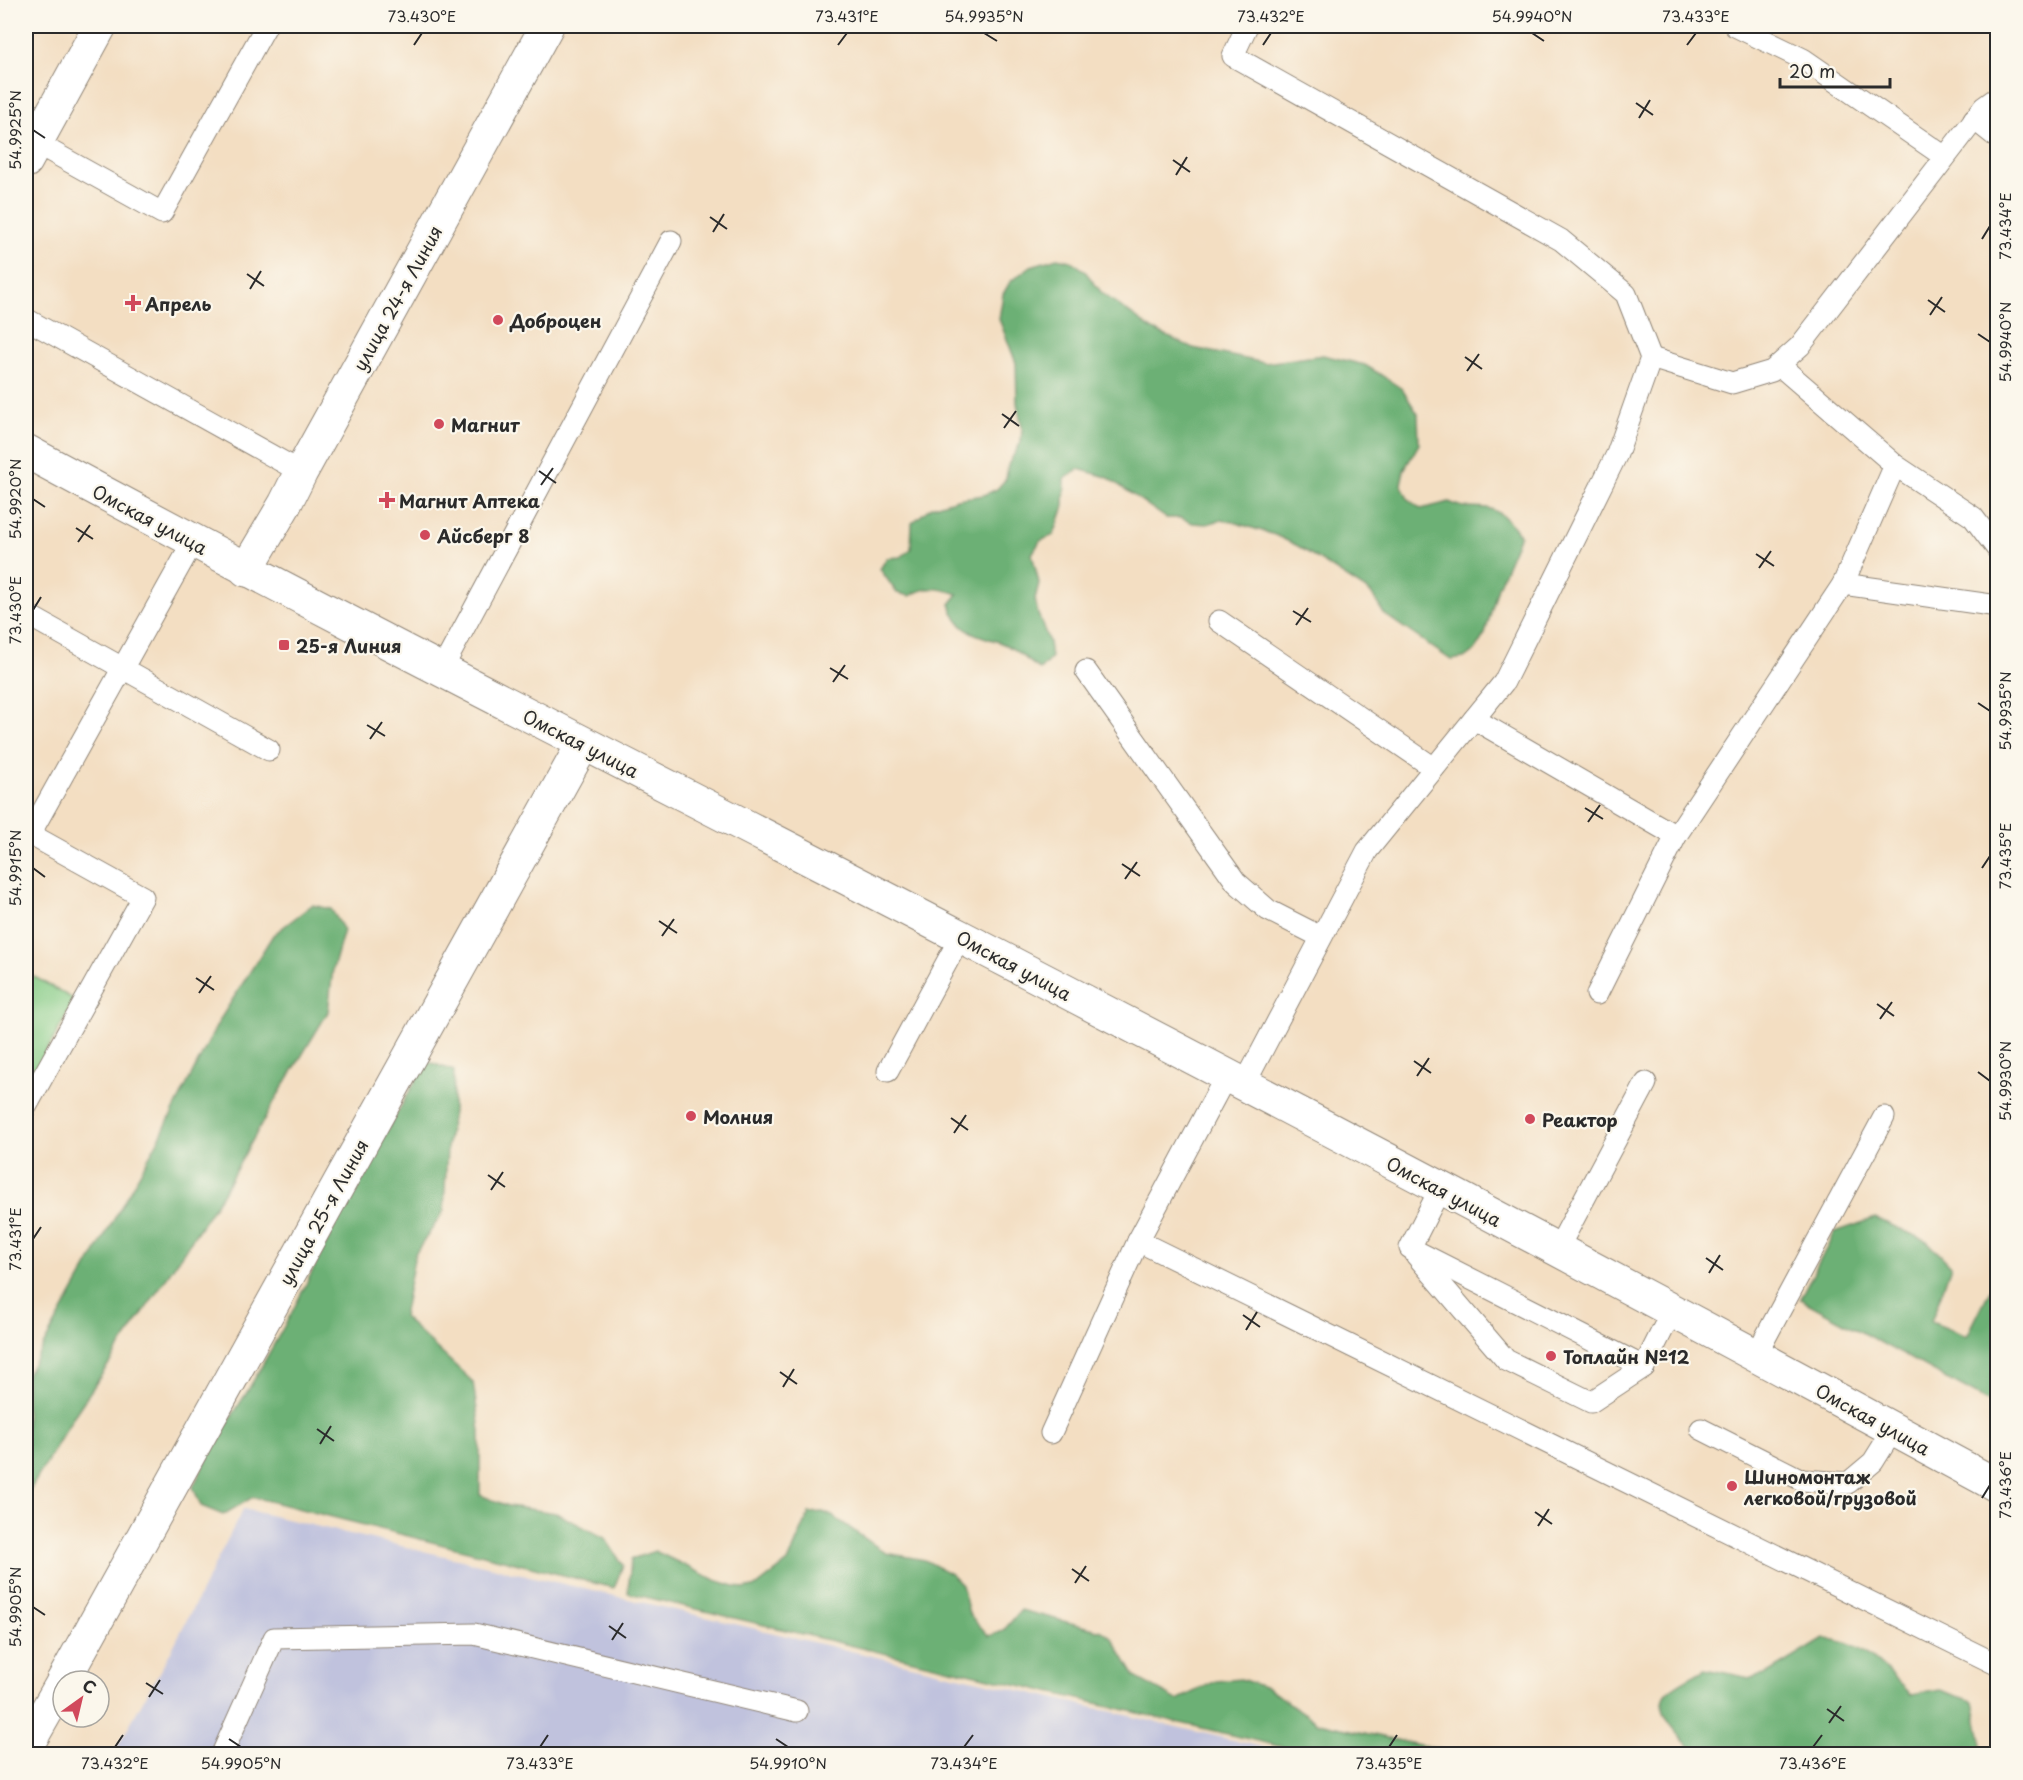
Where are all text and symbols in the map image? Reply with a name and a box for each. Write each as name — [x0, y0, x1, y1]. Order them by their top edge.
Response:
text: 73.430°E — [388, 4, 456, 27]
text: 73.431°E — [815, 4, 879, 27]
text: 54.9935°N — [944, 4, 1024, 27]
text: 73.432°E — [1237, 4, 1305, 27]
text: 54.9940°N — [1491, 4, 1573, 27]
text: 73.433°E — [1662, 4, 1730, 27]
scale bar — [1780, 51, 1890, 89]
text: 20 m — [1789, 57, 1835, 84]
text: 54.9925°N — [3, 90, 26, 170]
text: 73.434°E — [1993, 192, 2016, 260]
street label: улица 24-я Линия — [346, 220, 448, 376]
place label: Апрель — [144, 290, 211, 317]
marker: Апрель — [126, 296, 140, 310]
text: 54.9940°N — [1993, 301, 2016, 383]
place label: Доброцен — [509, 307, 601, 334]
marker: Доброцен — [491, 313, 505, 327]
place label: Магнит — [451, 411, 520, 438]
marker: Магнит — [432, 417, 446, 431]
text: 54.9920°N — [3, 458, 26, 540]
street label: Омская улица — [88, 477, 213, 561]
place label: Магнит Аптека — [399, 487, 540, 514]
marker: Магнит Аптека — [380, 493, 394, 507]
place label: Айсберг 8 — [436, 522, 529, 549]
marker: Айсберг 8 — [418, 528, 432, 542]
text: 73.430°E — [3, 576, 26, 644]
place label: 25-я Линия — [296, 632, 402, 659]
marker: 25-я Линия — [277, 638, 291, 652]
text: 54.9935°N — [1993, 671, 2016, 751]
street label: Омская улица — [518, 702, 644, 784]
text: 73.435°E — [1993, 823, 2016, 889]
text: 54.9915°N — [3, 830, 26, 906]
street label: Омская улица — [952, 923, 1077, 1007]
text: 54.9930°N — [1993, 1041, 2016, 1121]
place label: Молния — [703, 1103, 773, 1130]
place label: Реактор — [1542, 1106, 1618, 1133]
marker: Молния — [684, 1109, 698, 1123]
marker: Реактор — [1523, 1112, 1537, 1126]
street label: улица 25-я Линия — [272, 1134, 374, 1290]
street label: Омская улица — [1382, 1149, 1507, 1233]
text: 73.431°E — [3, 1207, 26, 1271]
place label: Топлайн №12 — [1563, 1343, 1690, 1370]
marker: Топлайн №12 — [1544, 1349, 1558, 1363]
street label: Омская улица — [1811, 1376, 1936, 1462]
text: 73.436°E — [1993, 1451, 2016, 1519]
place label: Шиномонтаж легковой/грузовой — [1743, 1463, 1917, 1511]
marker: Шиномонтаж легковой/грузовой — [1725, 1479, 1739, 1493]
text: 54.9905°N — [3, 1566, 26, 1648]
north arrow — [51, 1669, 111, 1729]
text: С — [78, 1672, 102, 1699]
text: 73.432°E — [81, 1751, 149, 1774]
text: 54.9905°N — [200, 1751, 282, 1774]
text: 73.433°E — [506, 1751, 574, 1774]
text: 54.9910°N — [749, 1751, 827, 1774]
text: 73.434°E — [930, 1751, 998, 1774]
text: 73.435°E — [1356, 1751, 1422, 1774]
text: 73.436°E — [1779, 1751, 1847, 1774]

